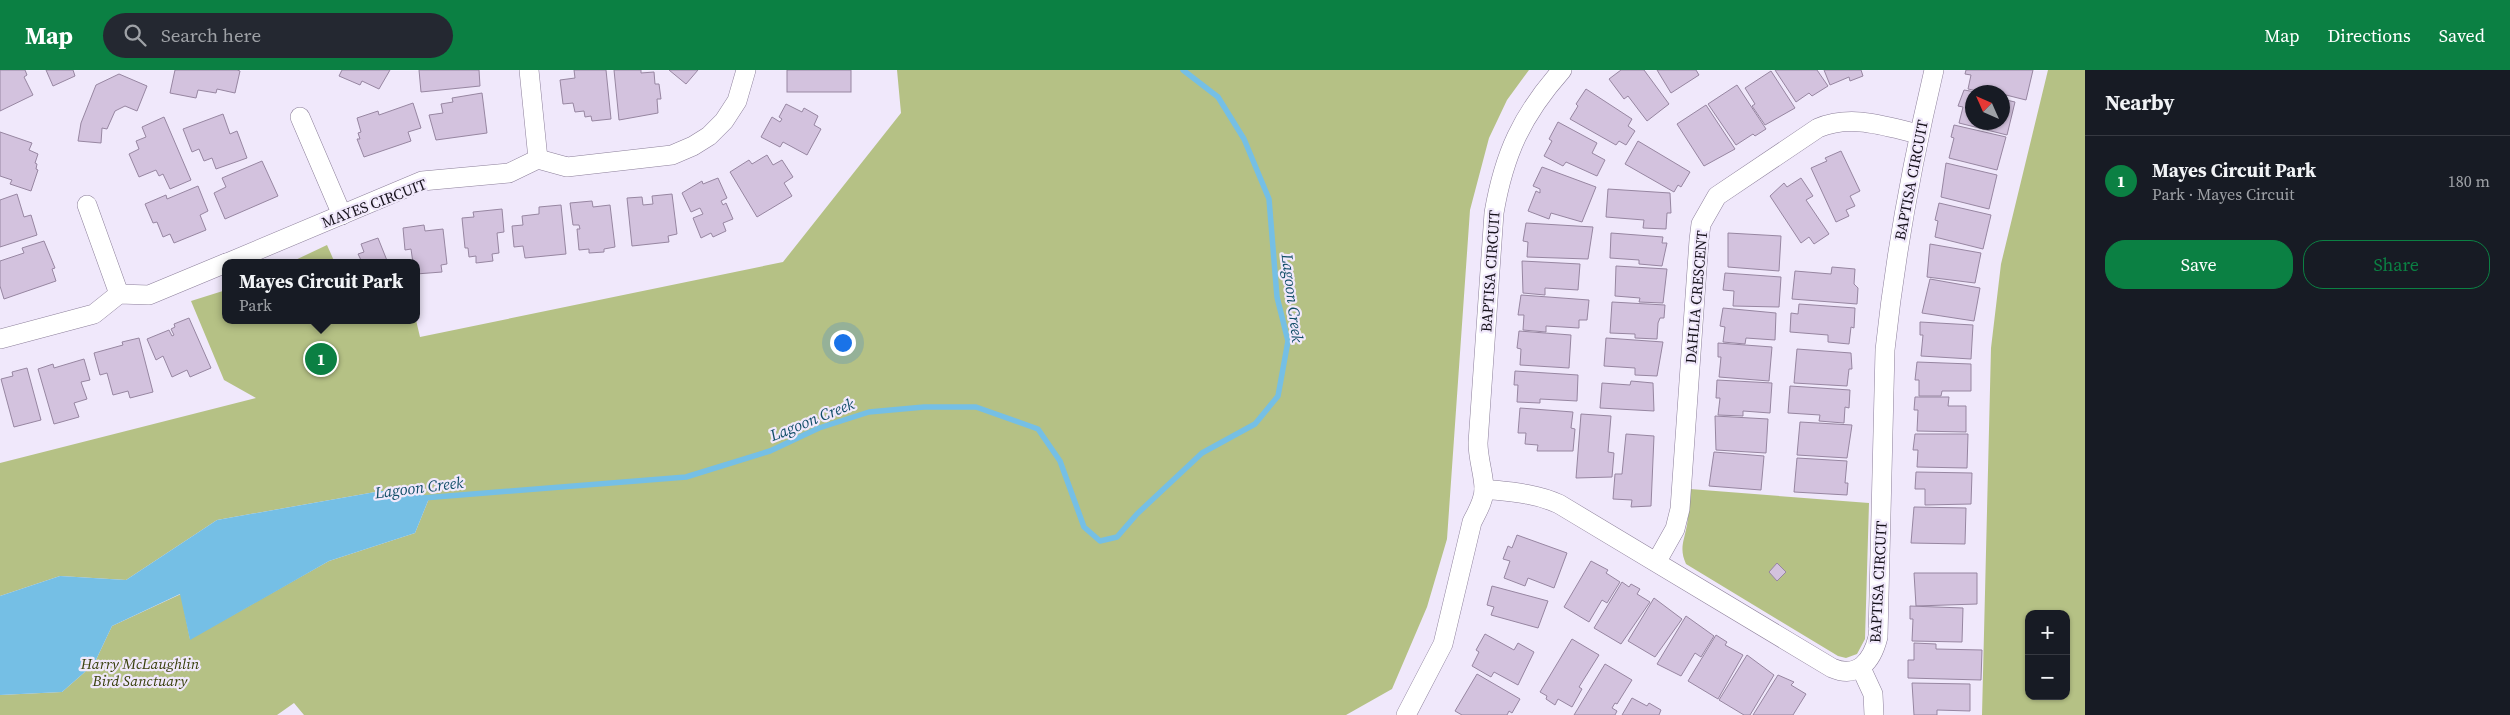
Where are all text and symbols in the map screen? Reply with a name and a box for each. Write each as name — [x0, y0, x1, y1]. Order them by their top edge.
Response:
search box — [103, 13, 453, 58]
text: Map — [25, 19, 73, 52]
icon: search — [121, 21, 149, 49]
text: Search here — [161, 22, 261, 48]
text: Map — [2264, 23, 2300, 48]
text: Directions — [2328, 23, 2411, 48]
text: Saved — [2439, 23, 2485, 48]
north arrow — [1965, 85, 2010, 130]
text: Nearby — [2105, 88, 2175, 117]
street label: BAPTISA CIRCUIT — [1889, 118, 1933, 242]
text: Mayes Circuit Park — [2152, 157, 2316, 183]
text: 1 — [2117, 170, 2125, 192]
text: 180 m — [2448, 170, 2490, 192]
street label: MAYES CIRCUIT — [318, 173, 430, 233]
text: Park · Mayes Circuit — [2152, 183, 2294, 205]
street label: BAPTISA CIRCUIT — [1475, 209, 1505, 333]
street label: DAHLIA CRESCENT — [1680, 230, 1712, 364]
button: Save — [2105, 240, 2293, 289]
button: Share — [2303, 240, 2490, 289]
water label: Lagoon Creek — [1277, 251, 1309, 344]
popup — [222, 259, 420, 324]
text: Mayes Circuit Park — [239, 268, 403, 294]
text: Park — [239, 294, 272, 316]
your location — [830, 330, 856, 356]
pin: 1 — [305, 340, 337, 378]
water label: Lagoon Creek — [766, 392, 858, 446]
water label: Lagoon Creek — [372, 471, 465, 503]
street label: BAPTISA CIRCUIT — [1864, 520, 1892, 644]
map controls — [2025, 610, 2070, 700]
button: + — [2025, 610, 2070, 655]
park label: Harry McLaughlin Bird Sanctuary — [80, 653, 200, 691]
button: − — [2025, 655, 2070, 700]

